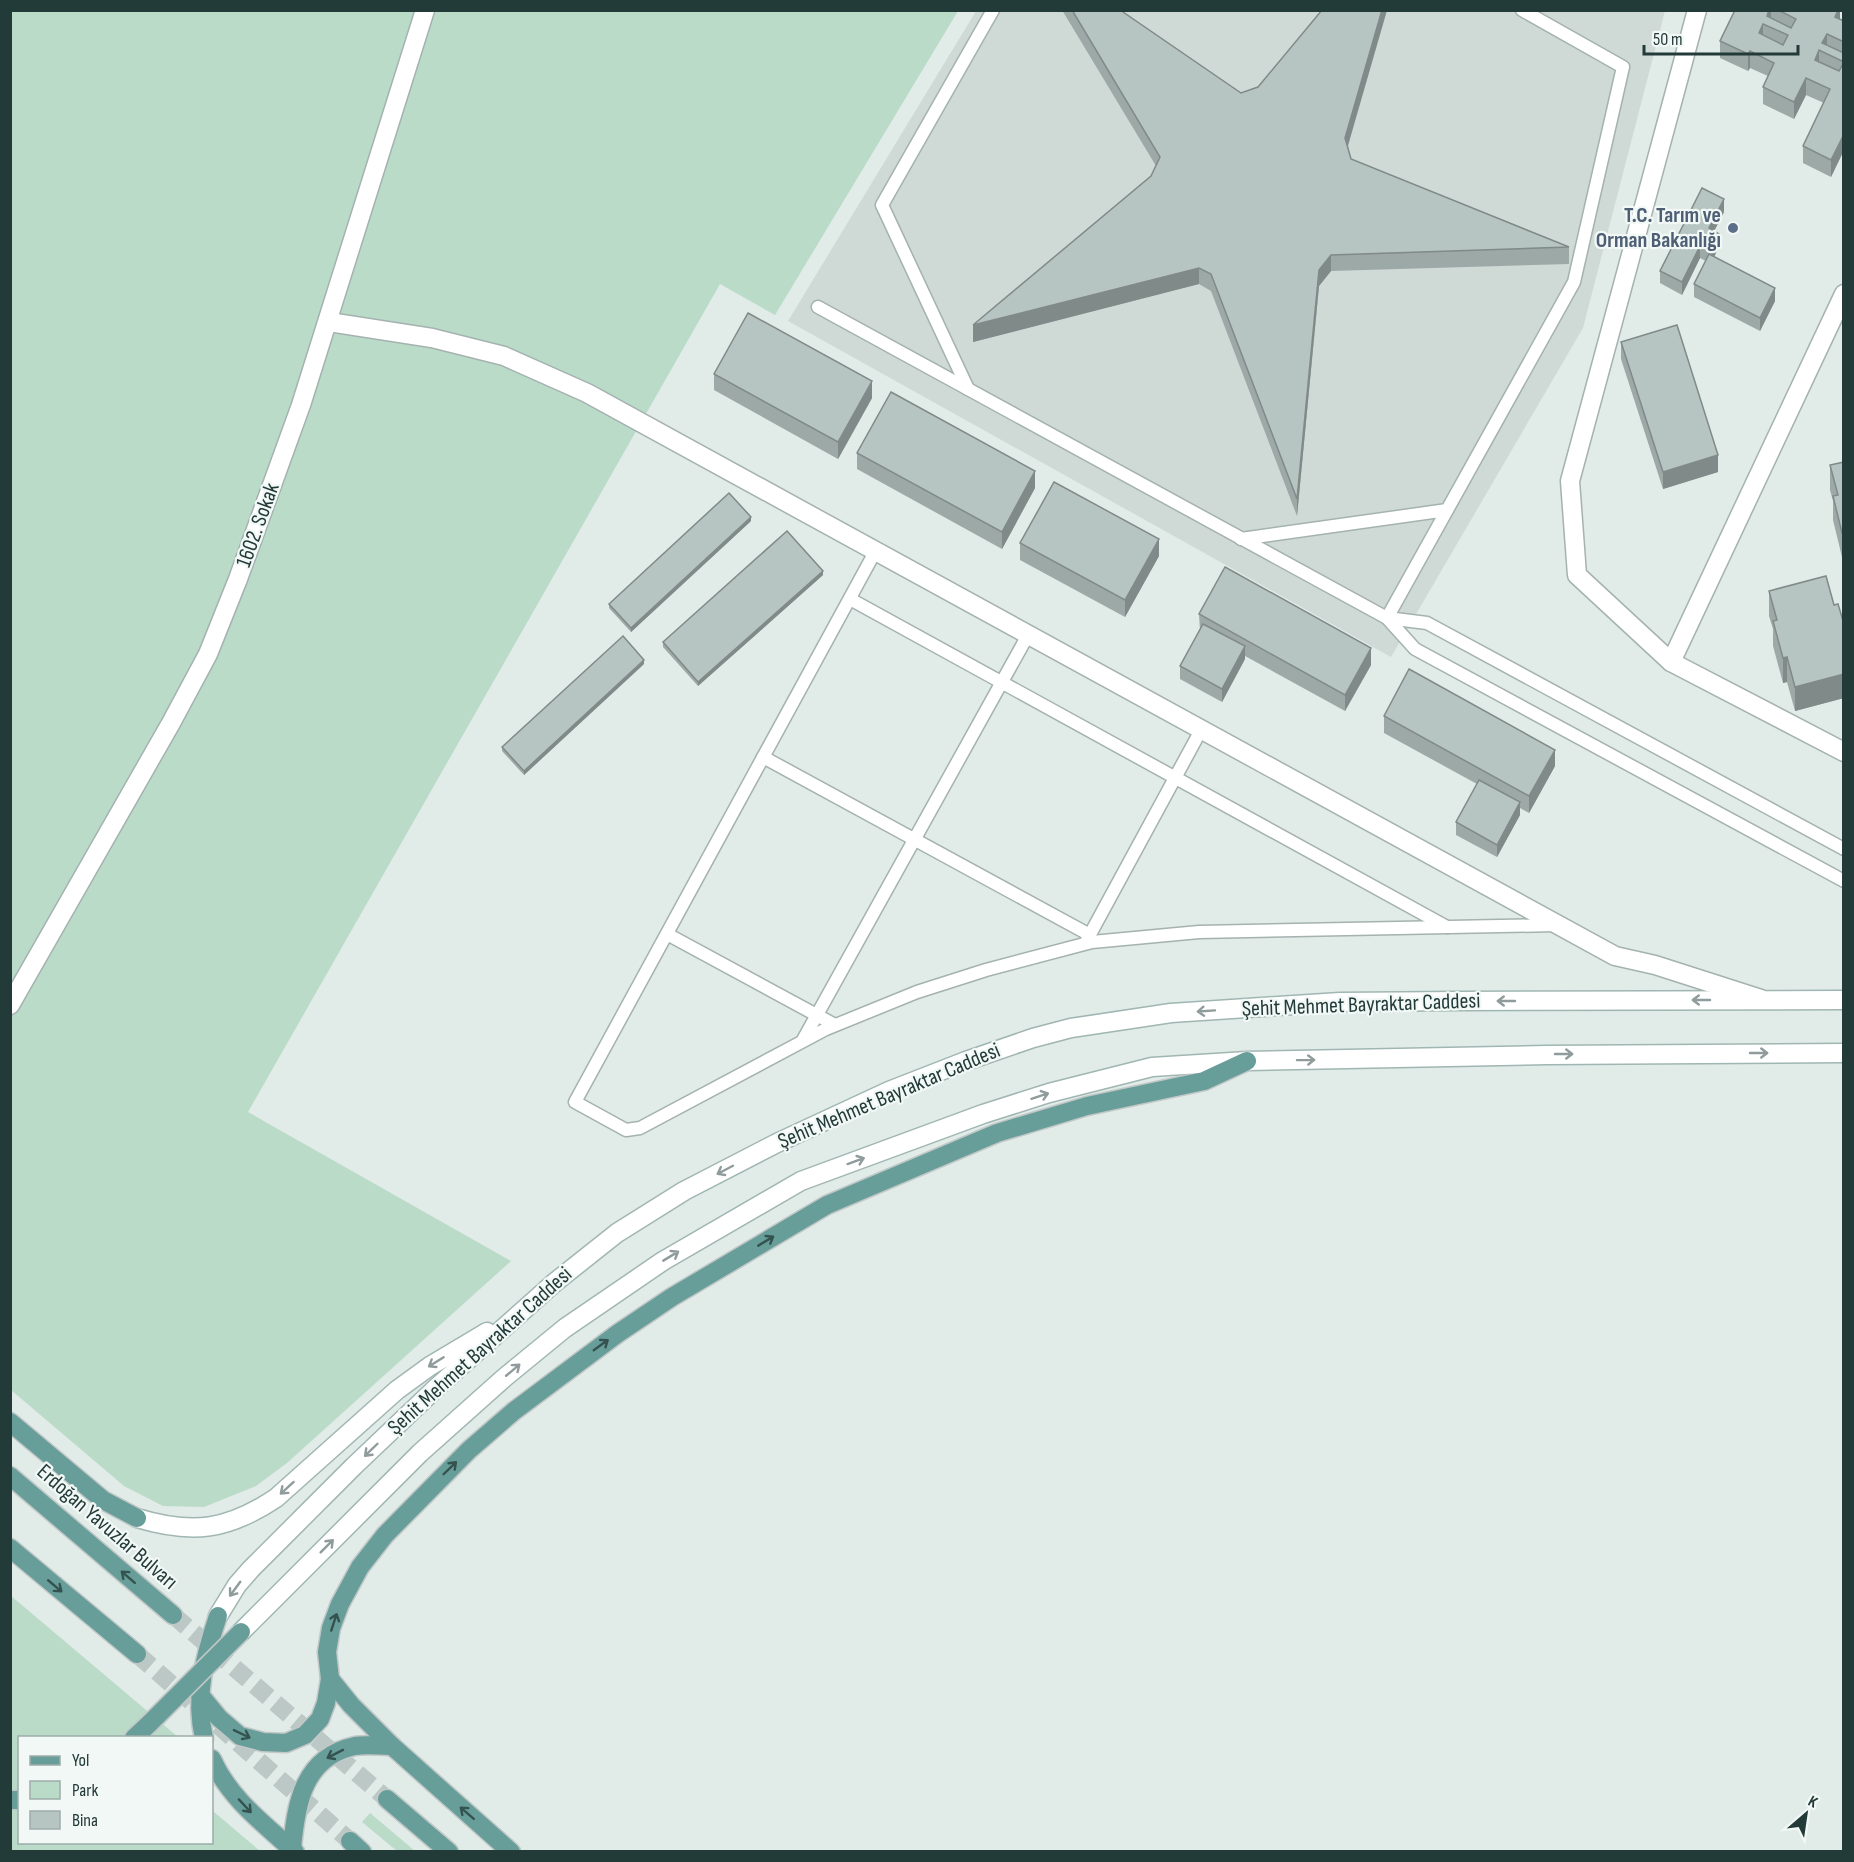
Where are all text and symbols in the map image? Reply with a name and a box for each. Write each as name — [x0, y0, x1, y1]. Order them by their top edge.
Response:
scale bar — [1644, 18, 1798, 56]
text: 50 m — [1653, 29, 1683, 50]
place label: T.C. Tarım ve Orman Bakanlığı — [1596, 202, 1721, 254]
marker: T.C. Tarım ve Orman Bakanlığı — [1726, 221, 1740, 235]
street label: 1602. Sokak — [230, 479, 286, 571]
street label: Şehit Mehmet Bayraktar Caddesi — [1241, 987, 1481, 1023]
one-way arrow — [1692, 994, 1712, 1006]
one-way arrow — [1497, 995, 1517, 1007]
one-way arrow — [1197, 1005, 1217, 1016]
street label: Şehit Mehmet Bayraktar Caddesi — [774, 1037, 1004, 1155]
one-way arrow — [1748, 1047, 1768, 1059]
one-way arrow — [1553, 1049, 1573, 1060]
one-way arrow — [1295, 1054, 1315, 1066]
one-way arrow — [1030, 1089, 1049, 1100]
one-way arrow — [847, 1154, 865, 1165]
one-way arrow — [716, 1164, 734, 1176]
one-way arrow — [757, 1235, 774, 1247]
one-way arrow — [662, 1249, 679, 1261]
street label: Şehit Mehmet Bayraktar Caddesi — [382, 1261, 578, 1441]
one-way arrow — [593, 1339, 609, 1351]
one-way arrow — [428, 1357, 445, 1369]
one-way arrow — [505, 1363, 520, 1377]
one-way arrow — [363, 1443, 378, 1457]
street label: Erdoğan Yavuzlar Bulvarı — [31, 1458, 183, 1596]
one-way arrow — [443, 1461, 458, 1475]
one-way arrow — [280, 1481, 295, 1495]
one-way arrow — [319, 1539, 334, 1553]
one-way arrow — [120, 1570, 136, 1583]
one-way arrow — [47, 1579, 62, 1593]
one-way arrow — [229, 1581, 241, 1597]
one-way arrow — [329, 1613, 340, 1632]
one-way arrow — [233, 1729, 251, 1741]
legend — [18, 1736, 213, 1844]
one-way arrow — [327, 1748, 345, 1760]
text: Yol — [72, 1750, 89, 1771]
text: Park — [72, 1780, 98, 1801]
north arrow — [1776, 1784, 1836, 1844]
text: K — [1804, 1792, 1821, 1812]
one-way arrow — [238, 1798, 252, 1813]
one-way arrow — [460, 1806, 475, 1820]
text: Bina — [72, 1810, 98, 1831]

